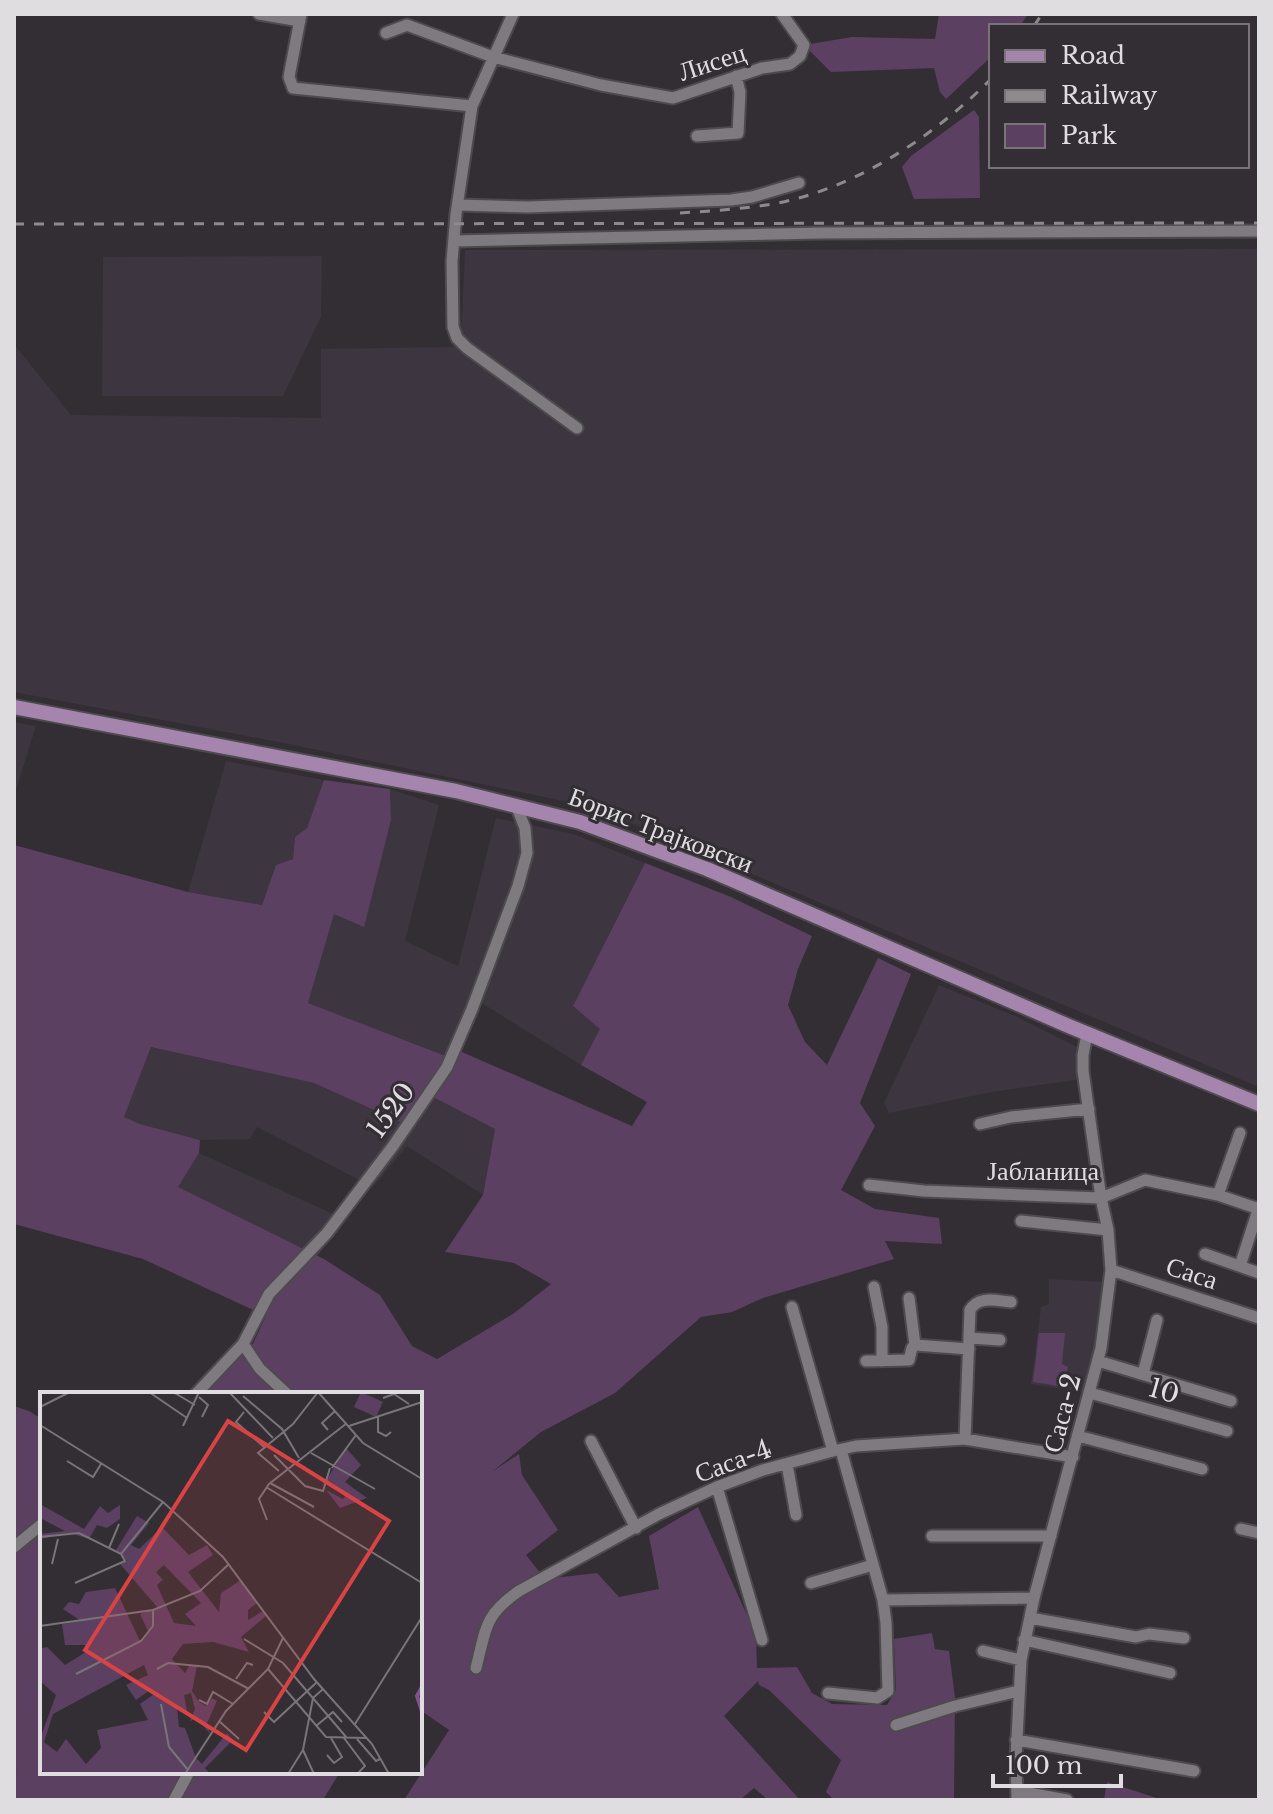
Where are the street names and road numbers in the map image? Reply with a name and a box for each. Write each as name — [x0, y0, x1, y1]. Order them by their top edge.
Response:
street label: Лисец — [674, 36, 750, 88]
street label: Борис Трајковски — [564, 780, 758, 880]
street label: 1520 — [360, 1076, 422, 1144]
street label: Јабланица — [987, 1155, 1099, 1187]
street label: Саса — [1162, 1250, 1222, 1296]
street label: Саса-2 — [1036, 1370, 1088, 1456]
street label: 10 — [1145, 1371, 1183, 1411]
street label: Саса-4 — [690, 1432, 776, 1490]

